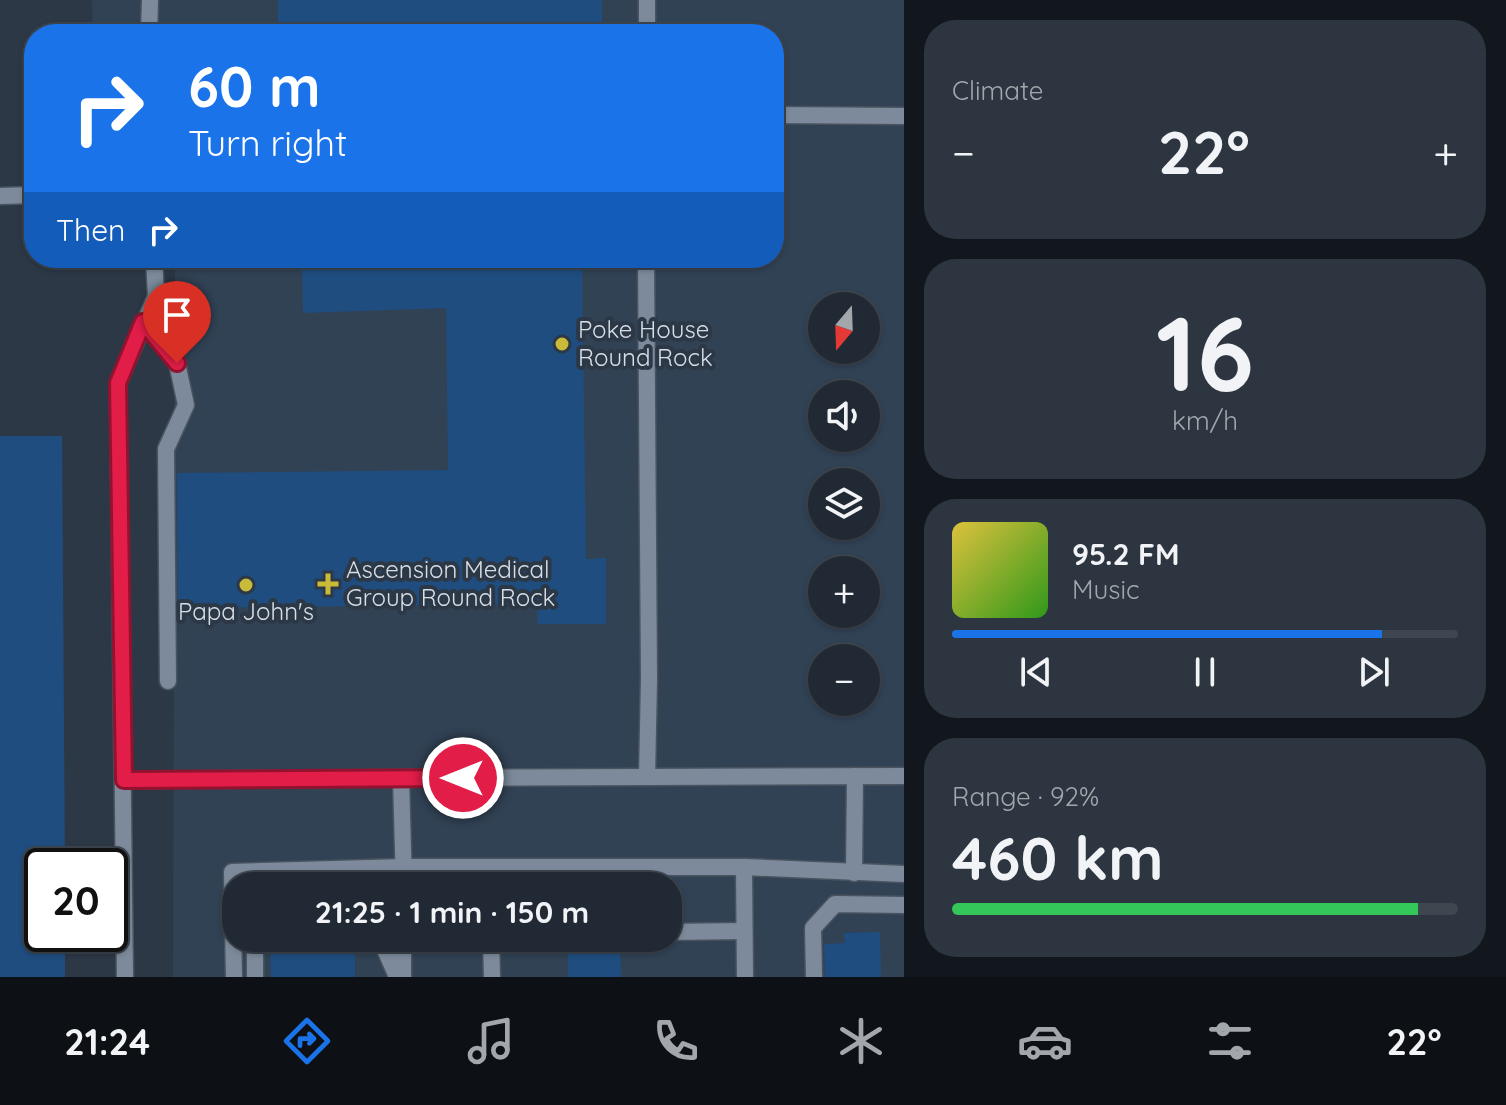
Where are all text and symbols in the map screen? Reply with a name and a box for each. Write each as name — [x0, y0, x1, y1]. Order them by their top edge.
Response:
text: 60 m — [188, 51, 321, 121]
icon: right — [56, 56, 160, 160]
text: Climate — [952, 74, 1043, 107]
text: 22° — [1158, 114, 1250, 189]
text: Turn right — [188, 120, 347, 165]
text: − — [952, 125, 975, 180]
text: + — [1433, 125, 1458, 180]
icon: right — [141, 208, 185, 252]
text: Then — [56, 211, 125, 249]
pin — [143, 281, 211, 363]
text: 16 — [1156, 287, 1254, 417]
north arrow — [808, 292, 880, 364]
map controls — [808, 292, 880, 716]
icon: arrive — [155, 293, 199, 337]
place label: Poke House Round Rock — [578, 314, 713, 372]
marker: Poke House Round Rock — [553, 335, 571, 353]
button: sound — [808, 380, 880, 452]
text: km/h — [1172, 404, 1238, 437]
button: layers — [808, 468, 880, 540]
text: 95.2 FM — [1072, 535, 1180, 573]
place label: Ascension Medical Group Round Rock — [346, 554, 555, 612]
button: + — [808, 556, 880, 628]
marker: Ascension Medical Group Round Rock — [317, 573, 339, 595]
text: Music — [1072, 573, 1140, 606]
marker: Papa John's — [237, 576, 255, 594]
place label: Papa John's — [178, 596, 314, 626]
button: − — [808, 644, 880, 716]
icon: previous — [1014, 650, 1058, 694]
icon: pause — [1183, 650, 1227, 694]
icon: next — [1352, 650, 1396, 694]
position arrow — [421, 736, 505, 820]
text: Range · 92% — [952, 780, 1099, 813]
text: 460 km — [952, 820, 1164, 895]
speed limit sign: 20 — [24, 848, 128, 952]
text: 21:25 · 1 min · 150 m — [315, 893, 589, 931]
icon: directions — [279, 1013, 335, 1069]
icon: music — [463, 1013, 519, 1069]
icon: phone — [648, 1013, 704, 1069]
icon: climate — [833, 1013, 889, 1069]
icon: car — [1017, 1013, 1073, 1069]
icon: filters — [1202, 1013, 1258, 1069]
text: 21:24 — [64, 1019, 150, 1064]
text: 22° — [1387, 1019, 1442, 1064]

